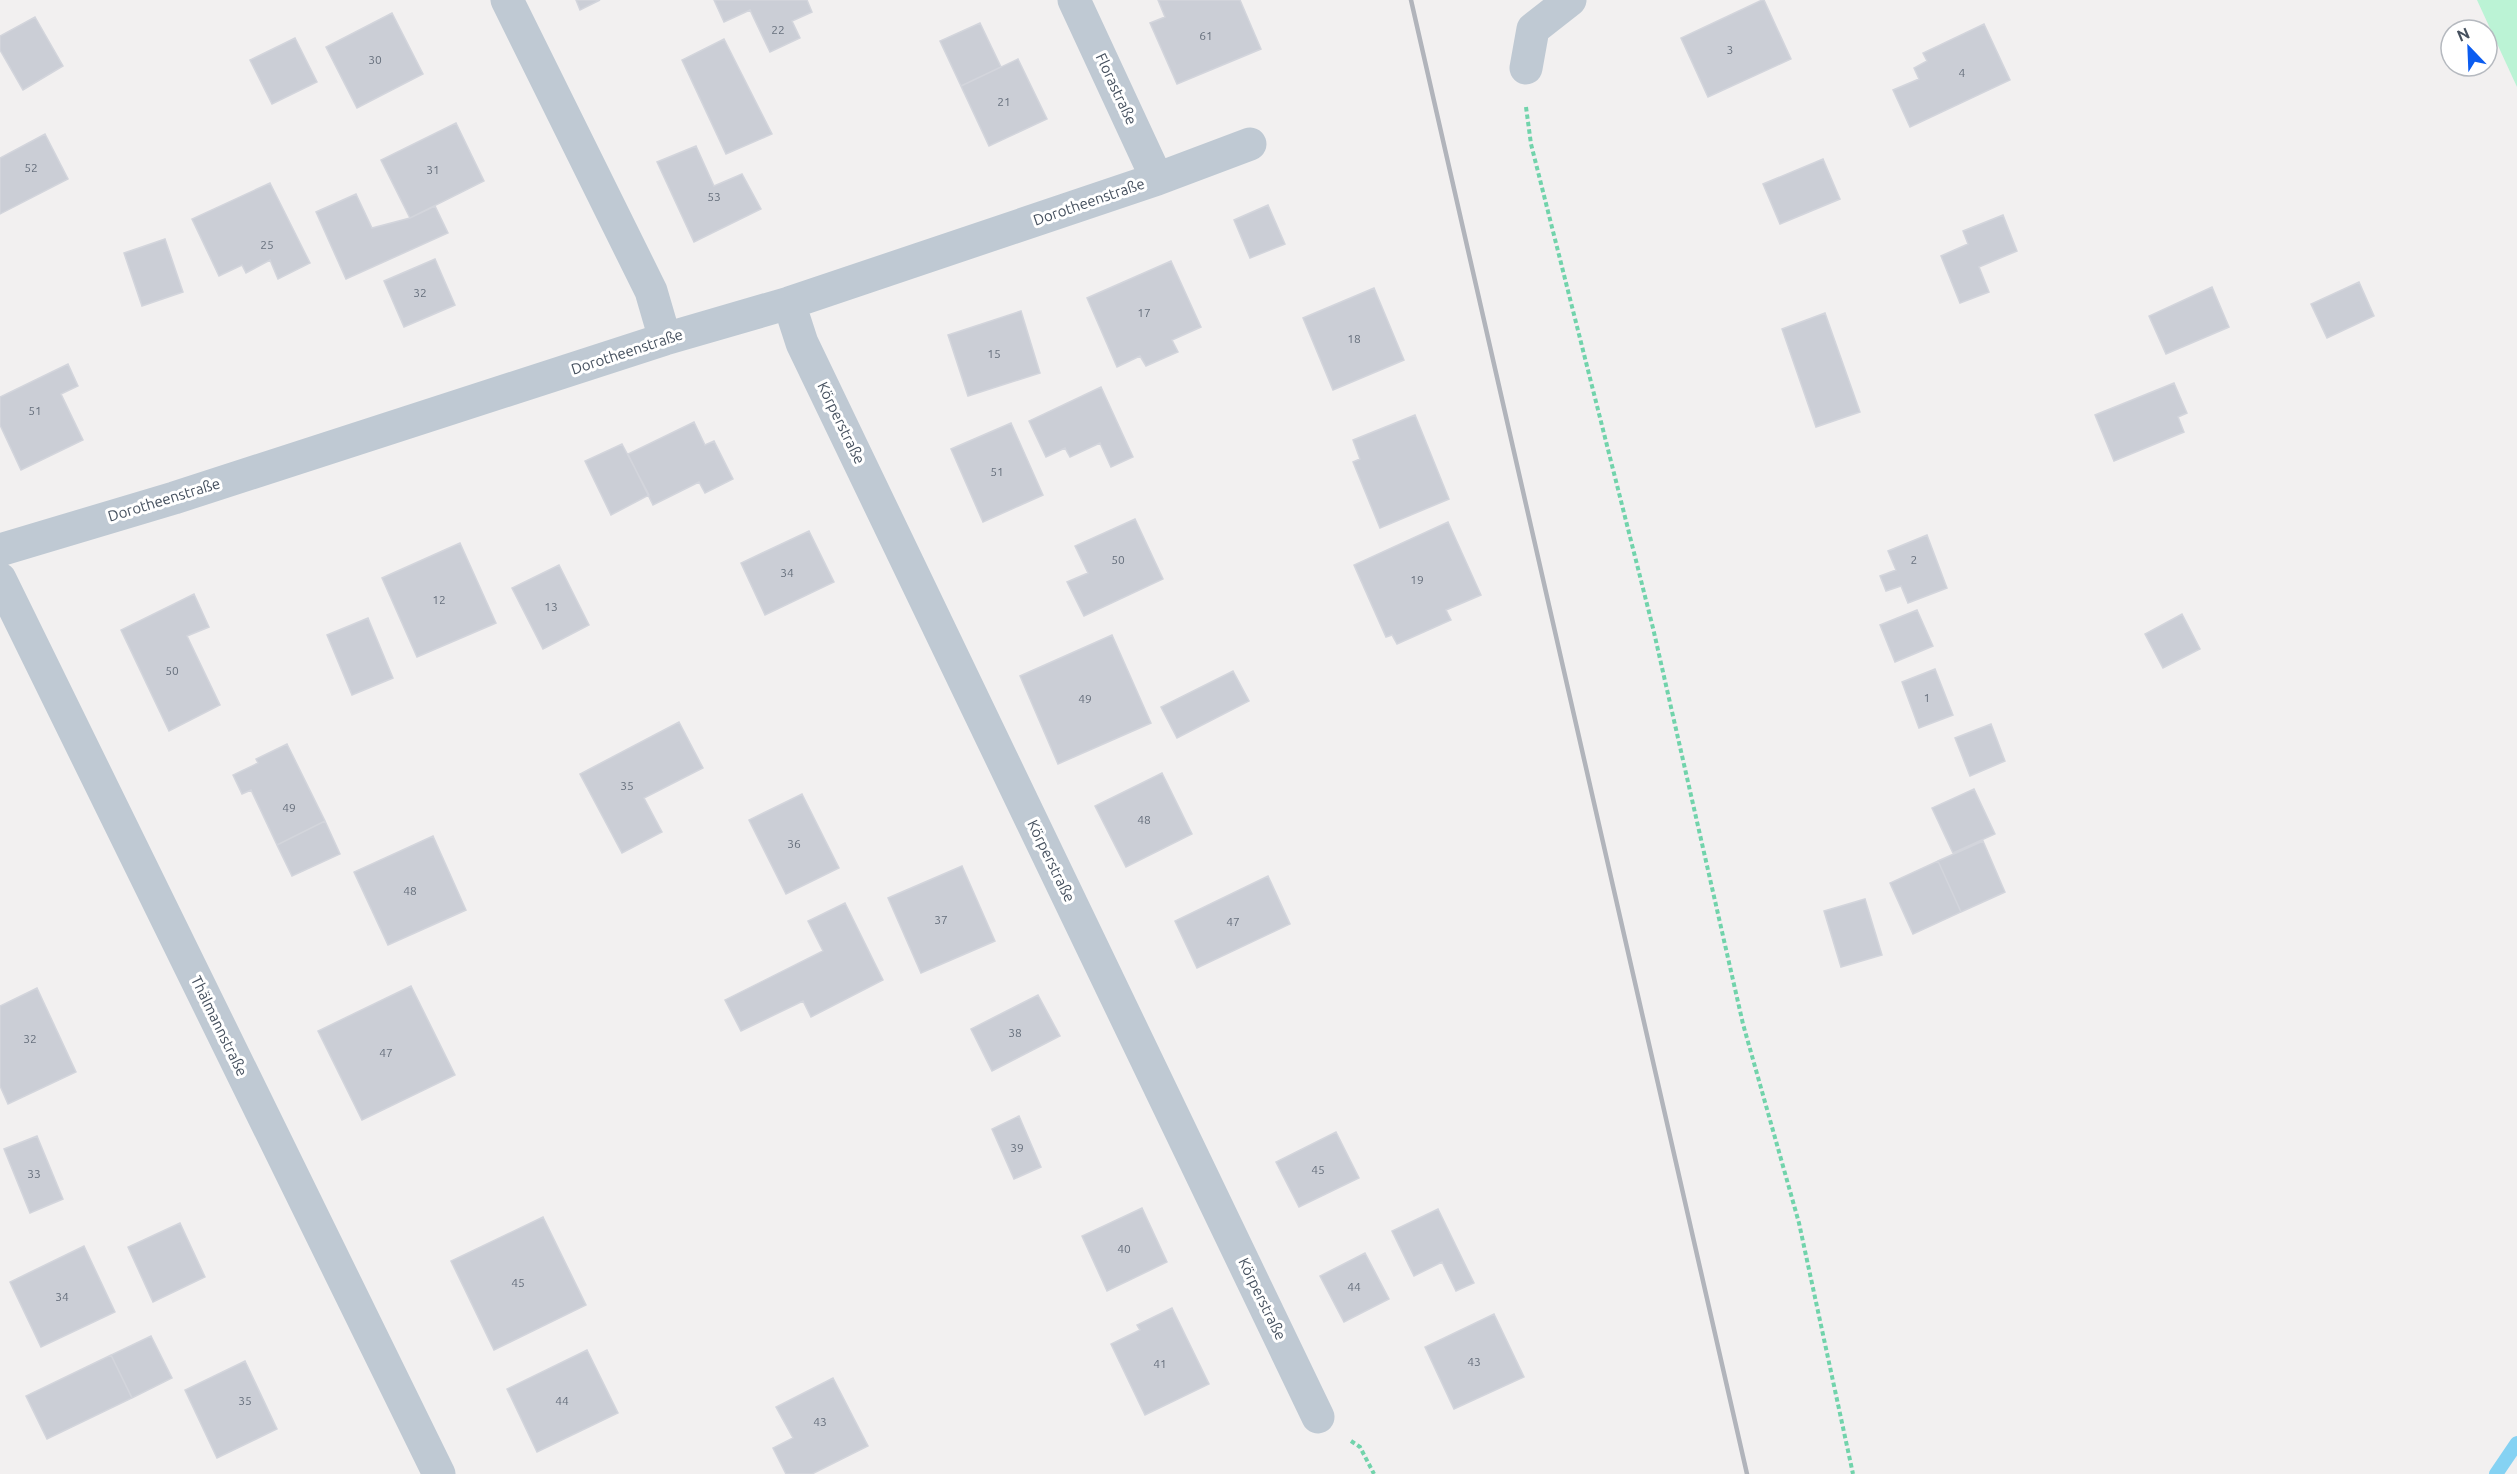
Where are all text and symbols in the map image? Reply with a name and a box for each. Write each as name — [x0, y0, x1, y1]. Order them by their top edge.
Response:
north arrow — [2439, 18, 2499, 78]
house number: 22 — [771, 23, 785, 36]
text: N — [2454, 24, 2472, 45]
house number: 61 — [1199, 29, 1213, 42]
house number: 3 — [1727, 43, 1733, 56]
street label: Florastraße — [1092, 50, 1140, 127]
house number: 30 — [368, 53, 382, 66]
house number: 4 — [1959, 66, 1966, 79]
house number: 21 — [997, 95, 1011, 108]
house number: 52 — [24, 161, 38, 174]
house number: 31 — [426, 163, 440, 176]
street label: Dorotheenstraße — [1031, 175, 1147, 229]
house number: 53 — [707, 190, 721, 203]
house number: 25 — [260, 238, 274, 251]
house number: 32 — [413, 286, 427, 299]
house number: 17 — [1137, 306, 1151, 319]
street label: Dorotheenstraße — [569, 325, 685, 378]
house number: 18 — [1347, 332, 1361, 345]
house number: 15 — [987, 347, 1001, 360]
street label: Körperstraße — [814, 379, 869, 467]
house number: 51 — [28, 404, 42, 417]
house number: 51 — [990, 465, 1004, 478]
street label: Dorotheenstraße — [106, 474, 222, 525]
house number: 50 — [1111, 553, 1125, 566]
house number: 2 — [1911, 553, 1917, 566]
house number: 34 — [780, 566, 794, 579]
house number: 19 — [1410, 573, 1424, 586]
house number: 12 — [432, 593, 446, 606]
house number: 13 — [544, 600, 558, 613]
house number: 50 — [165, 664, 179, 677]
house number: 1 — [1924, 691, 1930, 704]
house number: 49 — [1078, 692, 1092, 705]
house number: 35 — [620, 779, 634, 792]
house number: 49 — [282, 801, 296, 814]
house number: 48 — [1137, 813, 1151, 826]
street label: Körperstraße — [1024, 817, 1079, 905]
house number: 36 — [787, 837, 801, 850]
house number: 48 — [403, 884, 417, 897]
house number: 37 — [934, 913, 948, 926]
house number: 47 — [1226, 915, 1240, 928]
street label: Thälmannstraße — [188, 973, 251, 1079]
house number: 38 — [1008, 1026, 1022, 1039]
house number: 32 — [23, 1032, 37, 1045]
house number: 47 — [379, 1046, 393, 1059]
house number: 39 — [1010, 1141, 1024, 1154]
house number: 45 — [1311, 1163, 1325, 1176]
house number: 33 — [27, 1167, 41, 1180]
house number: 40 — [1117, 1242, 1131, 1255]
street label: Körperstraße — [1235, 1255, 1290, 1343]
house number: 45 — [511, 1276, 525, 1289]
house number: 44 — [1347, 1280, 1361, 1293]
house number: 34 — [55, 1290, 69, 1303]
house number: 43 — [1467, 1355, 1481, 1368]
house number: 41 — [1153, 1357, 1167, 1370]
house number: 35 — [238, 1394, 252, 1407]
house number: 44 — [555, 1394, 569, 1407]
house number: 43 — [813, 1415, 827, 1428]

